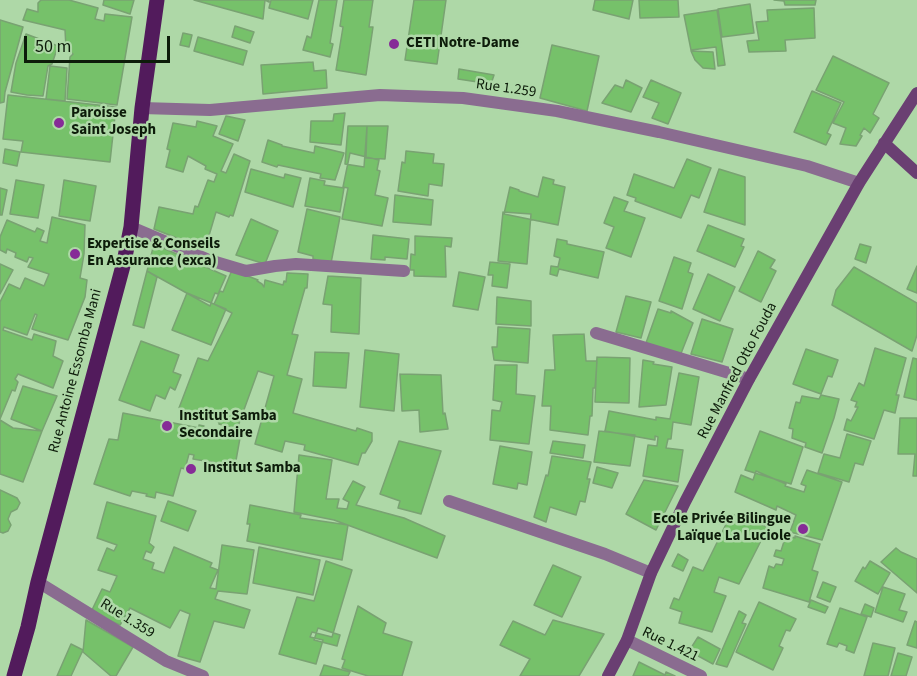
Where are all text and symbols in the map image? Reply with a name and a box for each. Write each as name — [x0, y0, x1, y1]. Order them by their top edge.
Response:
scale bar — [27, 24, 172, 62]
text: 50 m — [35, 34, 71, 59]
place label: CETI Notre-Dame — [406, 35, 519, 53]
marker: CETI Notre-Dame — [387, 37, 401, 51]
street label: Rue 1.259 — [475, 76, 537, 102]
place label: Paroisse Saint Joseph — [71, 105, 156, 140]
marker: Paroisse Saint Joseph — [52, 116, 66, 130]
place label: Expertise & Conseils En Assurance (exca) — [87, 236, 220, 271]
marker: Expertise & Conseils En Assurance (exca) — [68, 247, 82, 261]
street label: Rue Antoine Essomba Mani — [45, 287, 107, 455]
street label: Rue Manfred Otto Fouda — [694, 300, 782, 442]
place label: Institut Samba Secondaire — [179, 408, 277, 443]
marker: Institut Samba Secondaire — [160, 419, 174, 433]
place label: Institut Samba — [203, 460, 301, 478]
marker: Institut Samba — [184, 462, 198, 476]
place label: Ecole Privée Bilingue Laïque La Luciole — [653, 511, 791, 546]
marker: Ecole Privée Bilingue Laïque La Luciole — [796, 522, 810, 536]
street label: Rue 1.359 — [96, 595, 158, 643]
street label: Rue 1.421 — [639, 624, 701, 666]

